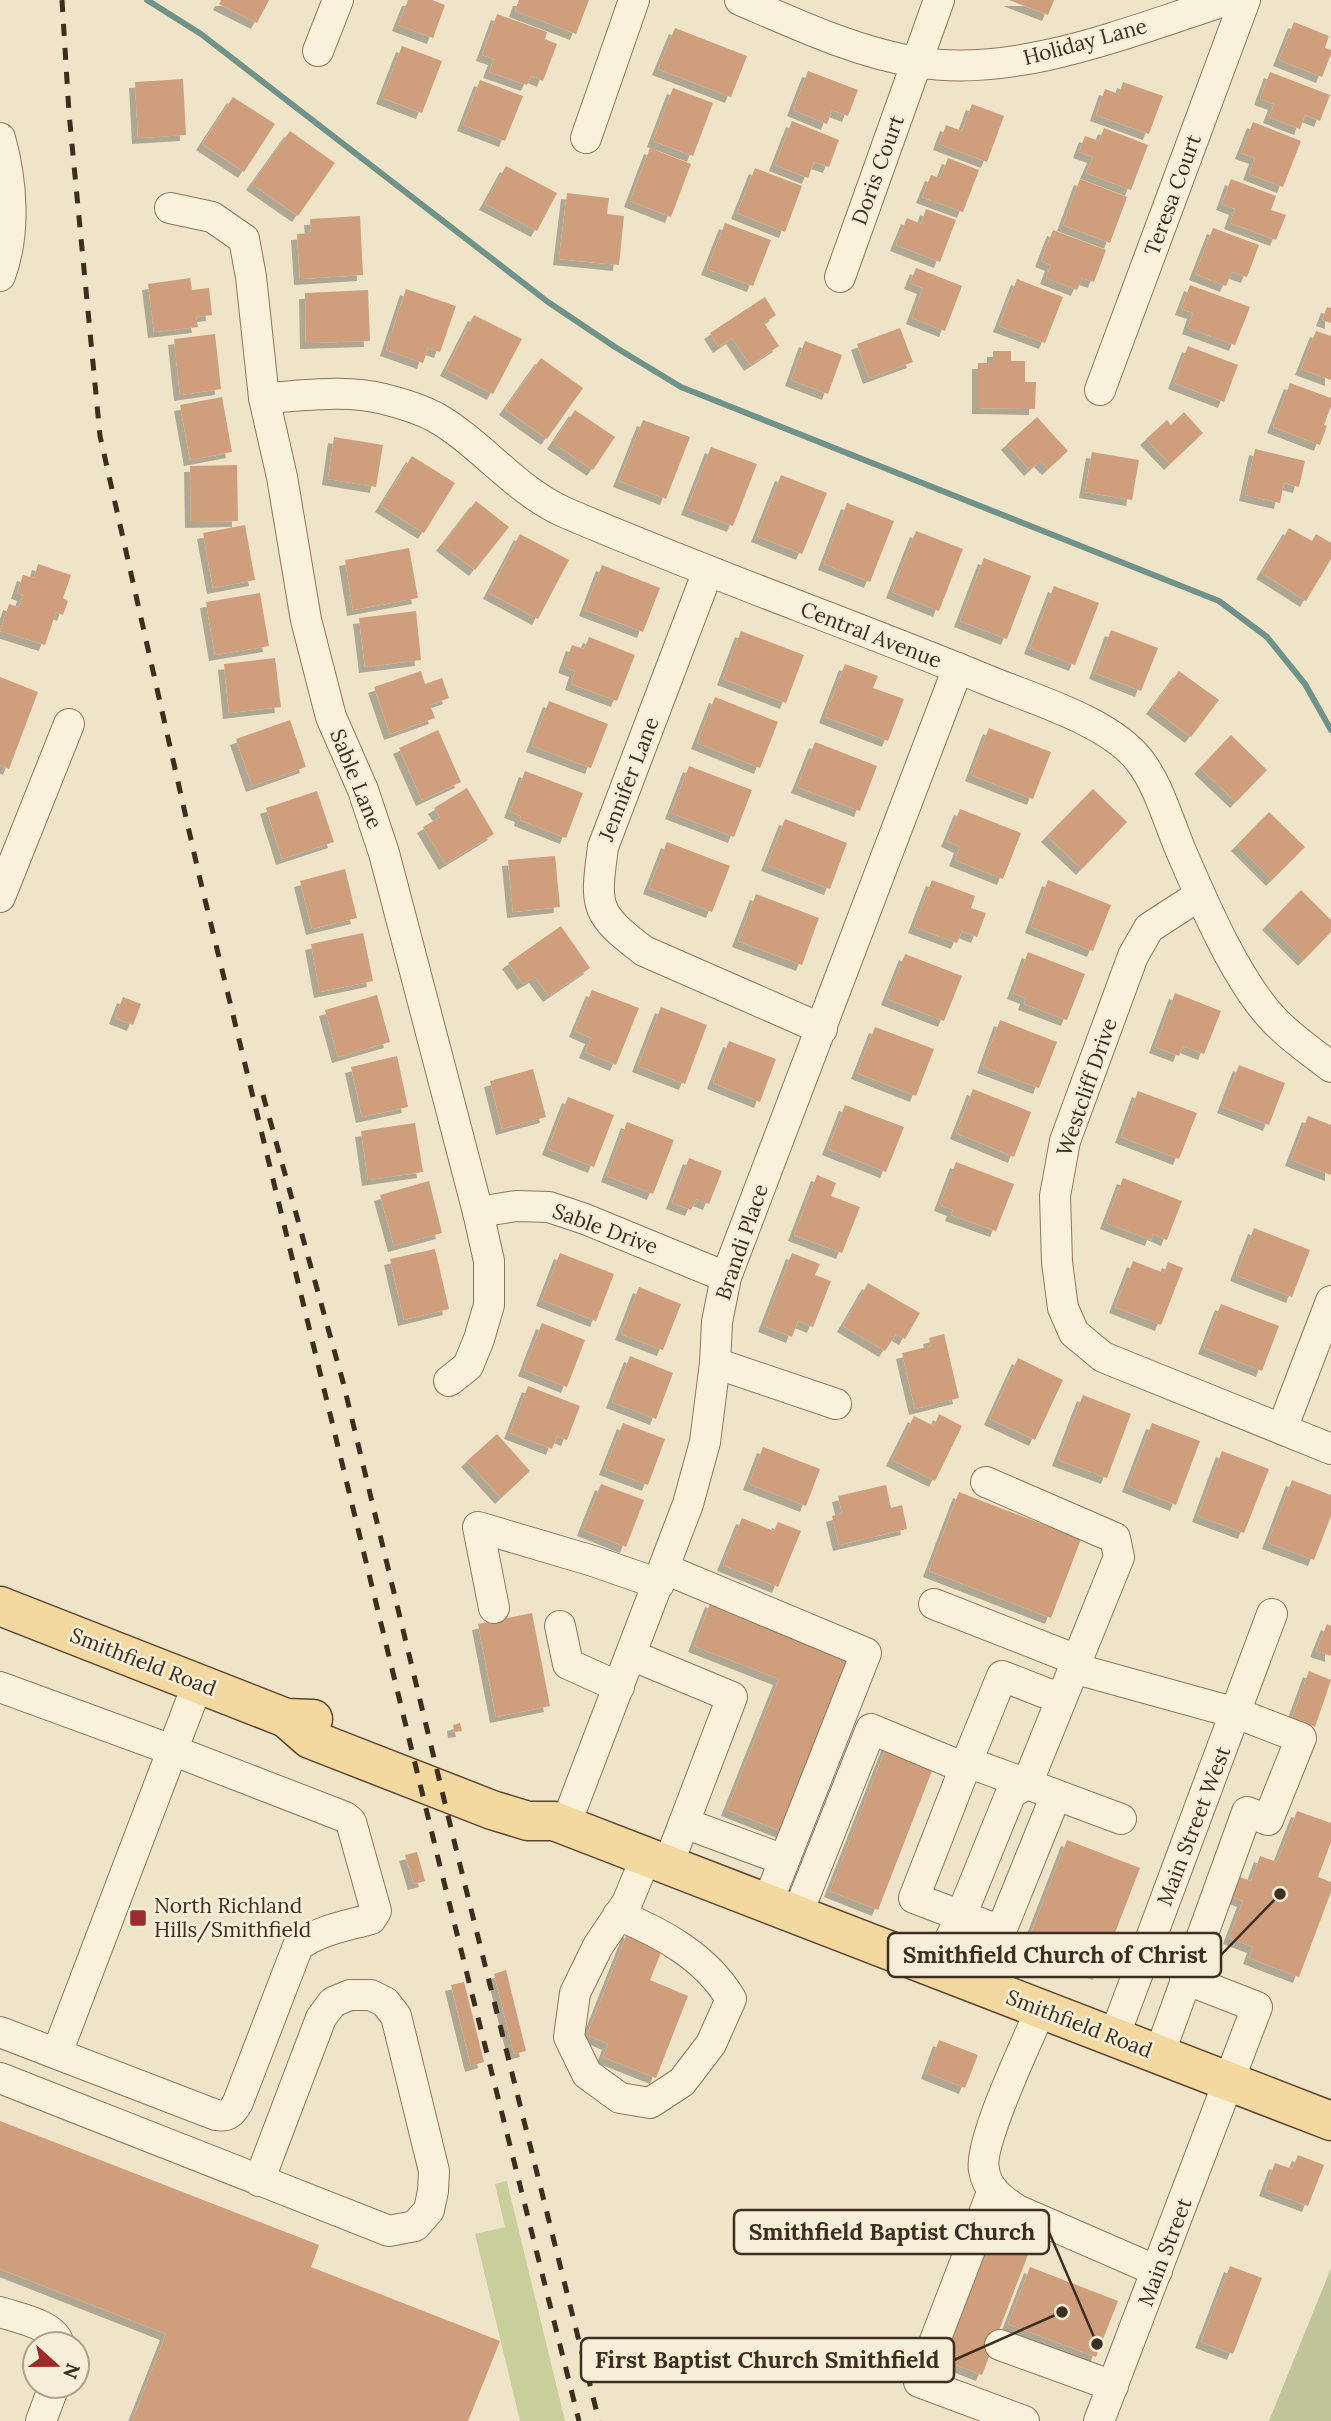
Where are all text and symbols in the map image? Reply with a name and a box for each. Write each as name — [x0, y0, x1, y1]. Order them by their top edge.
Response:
street label: Holiday Lane — [1020, 12, 1150, 71]
street label: Doris Court — [845, 110, 910, 229]
street label: Teresa Court — [1138, 130, 1207, 259]
street label: Central Avenue — [797, 595, 946, 674]
street label: Jennifer Lane — [592, 713, 665, 846]
street label: Sable Lane — [324, 725, 389, 833]
street label: Westcliff Drive — [1050, 1014, 1123, 1160]
street label: Brandi Place — [709, 1180, 774, 1303]
street label: Sable Drive — [549, 1197, 662, 1260]
street label: Smithfield Road — [66, 1621, 220, 1702]
street label: Main Street West — [1151, 1741, 1237, 1909]
place label: North Richland Hills/Smithfield — [154, 1892, 311, 1943]
marker: North Richland Hills/Smithfield — [128, 1908, 148, 1928]
callout: Smithfield Church of Christ — [888, 1933, 1221, 1977]
text: Smithfield Church of Christ — [903, 1940, 1208, 1969]
street label: Smithfield Road — [1002, 1983, 1156, 2064]
street label: Main Street — [1132, 2193, 1198, 2310]
callout: Smithfield Baptist Church — [734, 2210, 1049, 2254]
text: Smithfield Baptist Church — [749, 2217, 1035, 2246]
north arrow — [21, 2330, 91, 2400]
callout: First Baptist Church Smithfield — [581, 2338, 954, 2382]
text: First Baptist Church Smithfield — [595, 2345, 940, 2374]
text: N — [58, 2360, 86, 2383]

